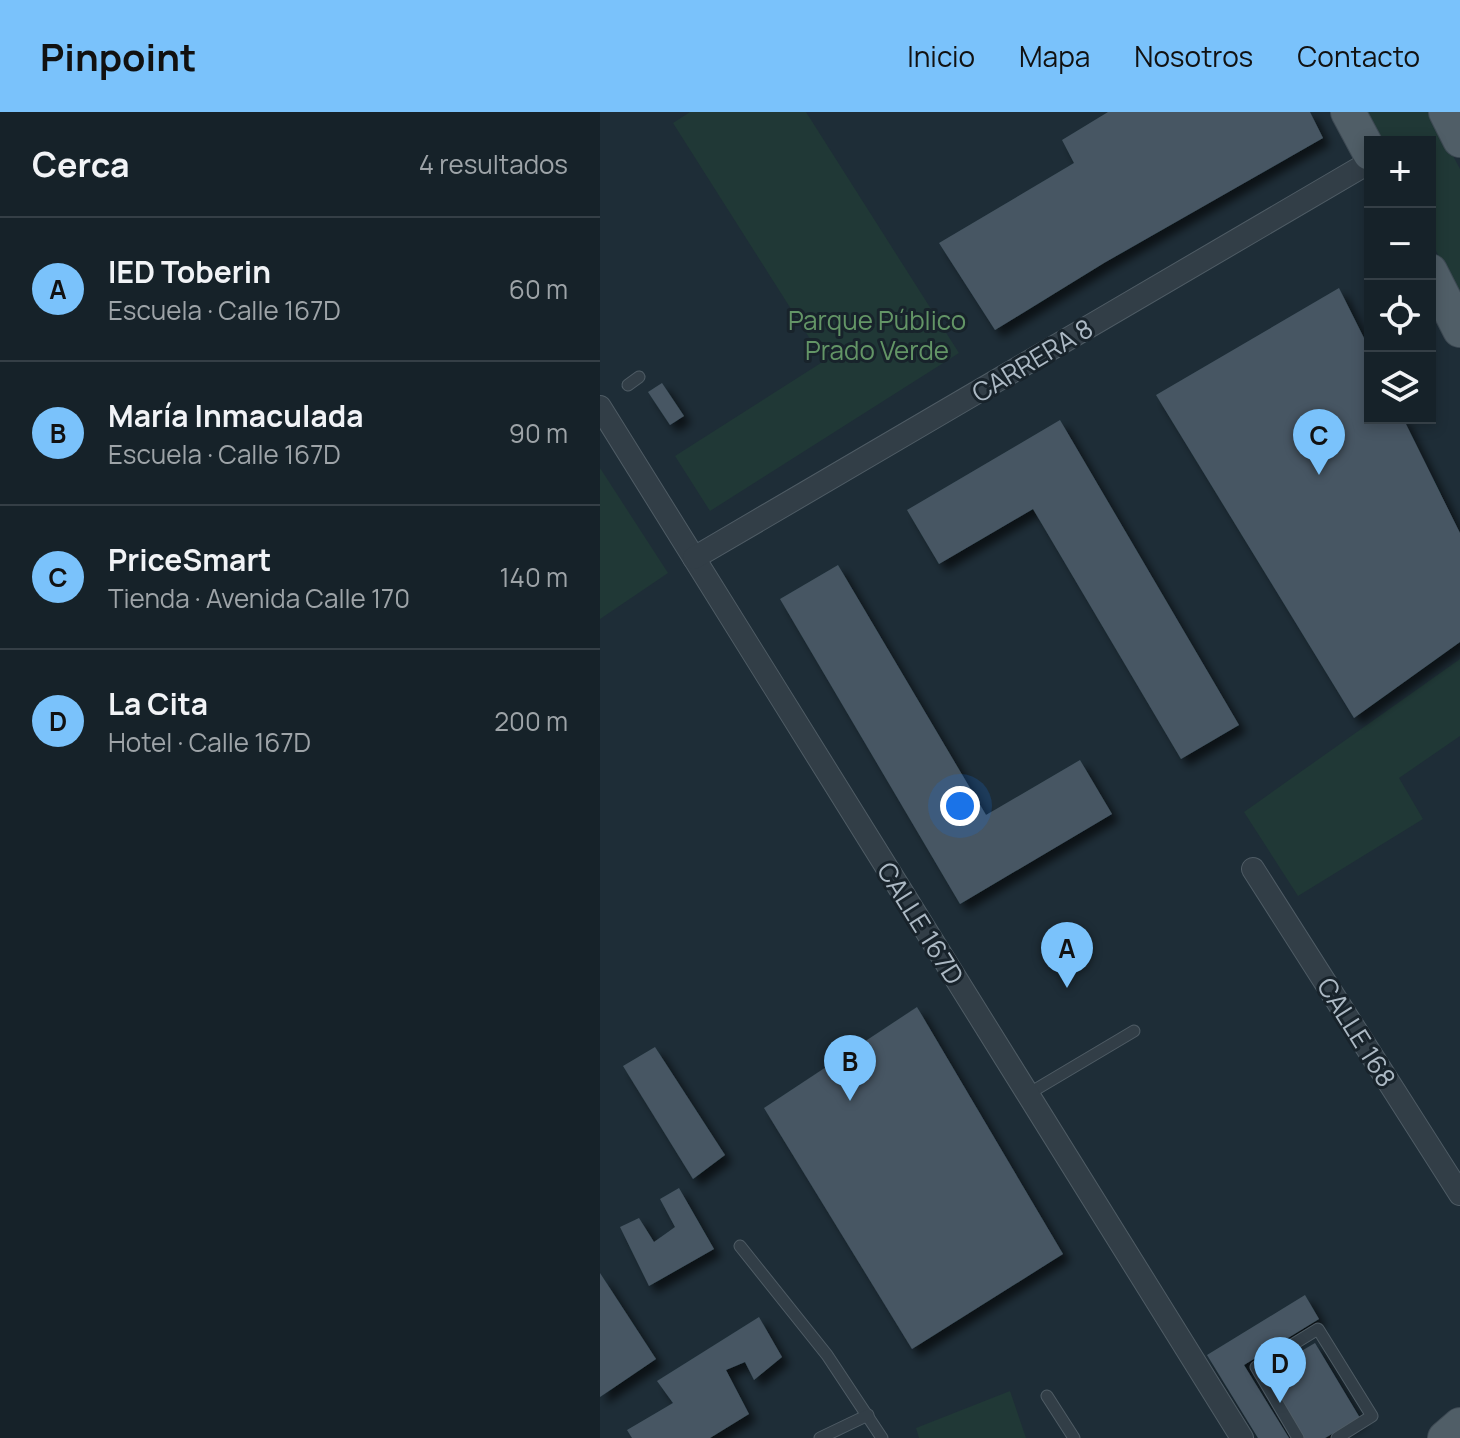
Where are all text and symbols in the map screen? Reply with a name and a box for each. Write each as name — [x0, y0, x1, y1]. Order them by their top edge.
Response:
text: Pinpoint — [40, 30, 196, 82]
text: Inicio — [907, 37, 975, 75]
text: Mapa — [1019, 37, 1090, 75]
text: Nosotros — [1134, 37, 1253, 75]
text: Contacto — [1297, 37, 1420, 75]
map controls — [1364, 136, 1436, 424]
button: + — [1364, 136, 1436, 208]
text: Cerca — [32, 141, 130, 187]
text: 4 resultados — [419, 146, 568, 182]
button: − — [1364, 208, 1436, 280]
text: IED Toberin — [108, 251, 271, 292]
text: A — [49, 271, 67, 307]
text: 60 m — [509, 271, 568, 307]
button: locate — [1364, 280, 1436, 352]
text: Escuela · Calle 167D — [108, 292, 341, 328]
park label: Parque Público Prado Verde — [788, 302, 966, 368]
street label: CARRERA 8 — [965, 310, 1099, 410]
button: layers — [1364, 352, 1436, 424]
text: María Inmaculada — [108, 395, 364, 436]
pin: C — [1293, 409, 1345, 475]
text: B — [50, 415, 66, 451]
text: 90 m — [509, 415, 568, 451]
text: Escuela · Calle 167D — [108, 436, 341, 472]
text: PriceSmart — [108, 539, 271, 580]
text: C — [48, 559, 68, 595]
text: 140 m — [499, 559, 568, 595]
text: Tienda · Avenida Calle 170 — [108, 580, 410, 616]
text: La Cita — [108, 683, 208, 724]
text: D — [49, 703, 67, 739]
text: 200 m — [494, 703, 568, 739]
text: Hotel · Calle 167D — [108, 724, 311, 760]
your location — [940, 786, 980, 826]
street label: CALLE 167D — [869, 855, 973, 991]
pin: A — [1041, 922, 1093, 988]
street label: CALLE 168 — [1309, 971, 1405, 1093]
pin: B — [824, 1035, 876, 1101]
pin: D — [1254, 1337, 1306, 1403]

